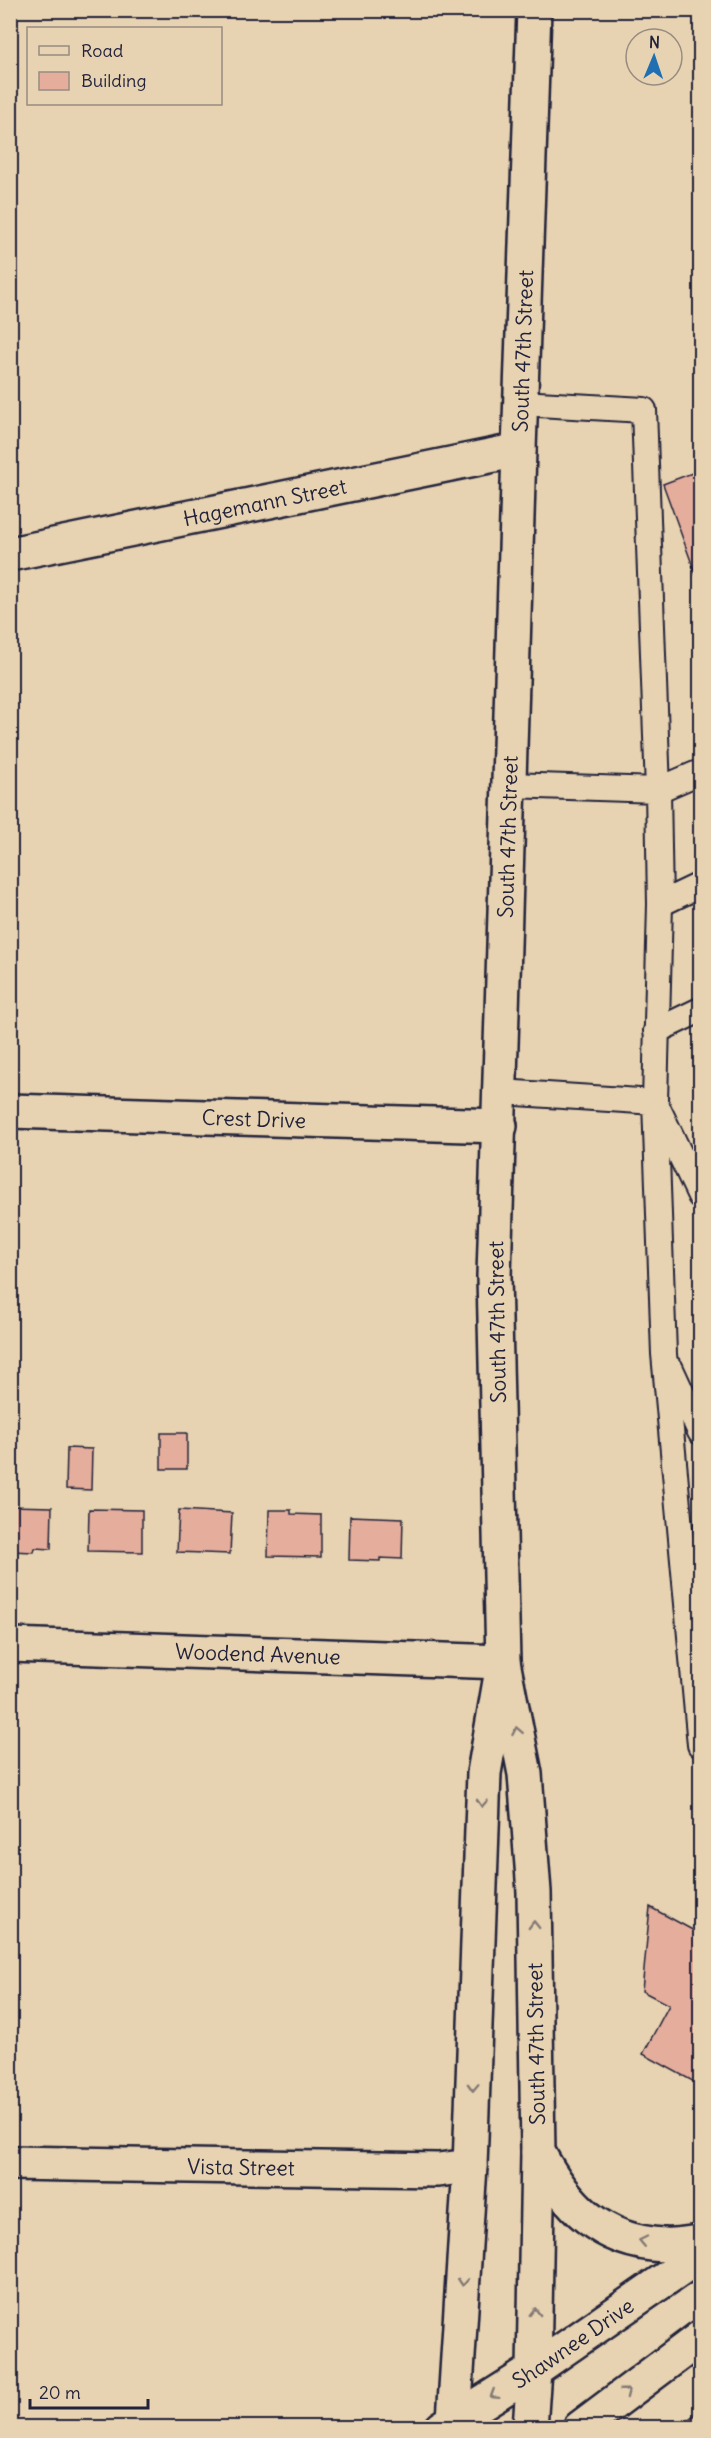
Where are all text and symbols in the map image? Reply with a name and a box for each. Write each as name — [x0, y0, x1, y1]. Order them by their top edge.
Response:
legend — [27, 27, 222, 105]
north arrow — [624, 27, 684, 87]
text: N — [649, 32, 660, 52]
text: Road — [81, 39, 124, 62]
text: Building — [81, 69, 146, 92]
street label: South 47th Street — [506, 269, 539, 433]
street label: Hagemann Street — [181, 472, 349, 532]
street label: South 47th Street — [491, 755, 523, 918]
street label: Crest Drive — [201, 1103, 306, 1134]
street label: South 47th Street — [482, 1241, 512, 1403]
street label: Woodend Avenue — [175, 1637, 341, 1670]
one-way arrow — [511, 1727, 524, 1737]
one-way arrow — [476, 1798, 489, 1807]
one-way arrow — [528, 1921, 540, 1930]
street label: South 47th Street — [521, 1963, 551, 2125]
one-way arrow — [466, 2083, 479, 2092]
street label: Vista Street — [187, 2152, 295, 2181]
one-way arrow — [638, 2235, 648, 2248]
one-way arrow — [457, 2277, 470, 2286]
street label: Shawnee Drive — [507, 2292, 639, 2394]
one-way arrow — [529, 2307, 541, 2316]
scale bar — [30, 2372, 148, 2410]
text: 20 m — [39, 2381, 81, 2404]
one-way arrow — [490, 2388, 500, 2400]
one-way arrow — [619, 2388, 630, 2399]

